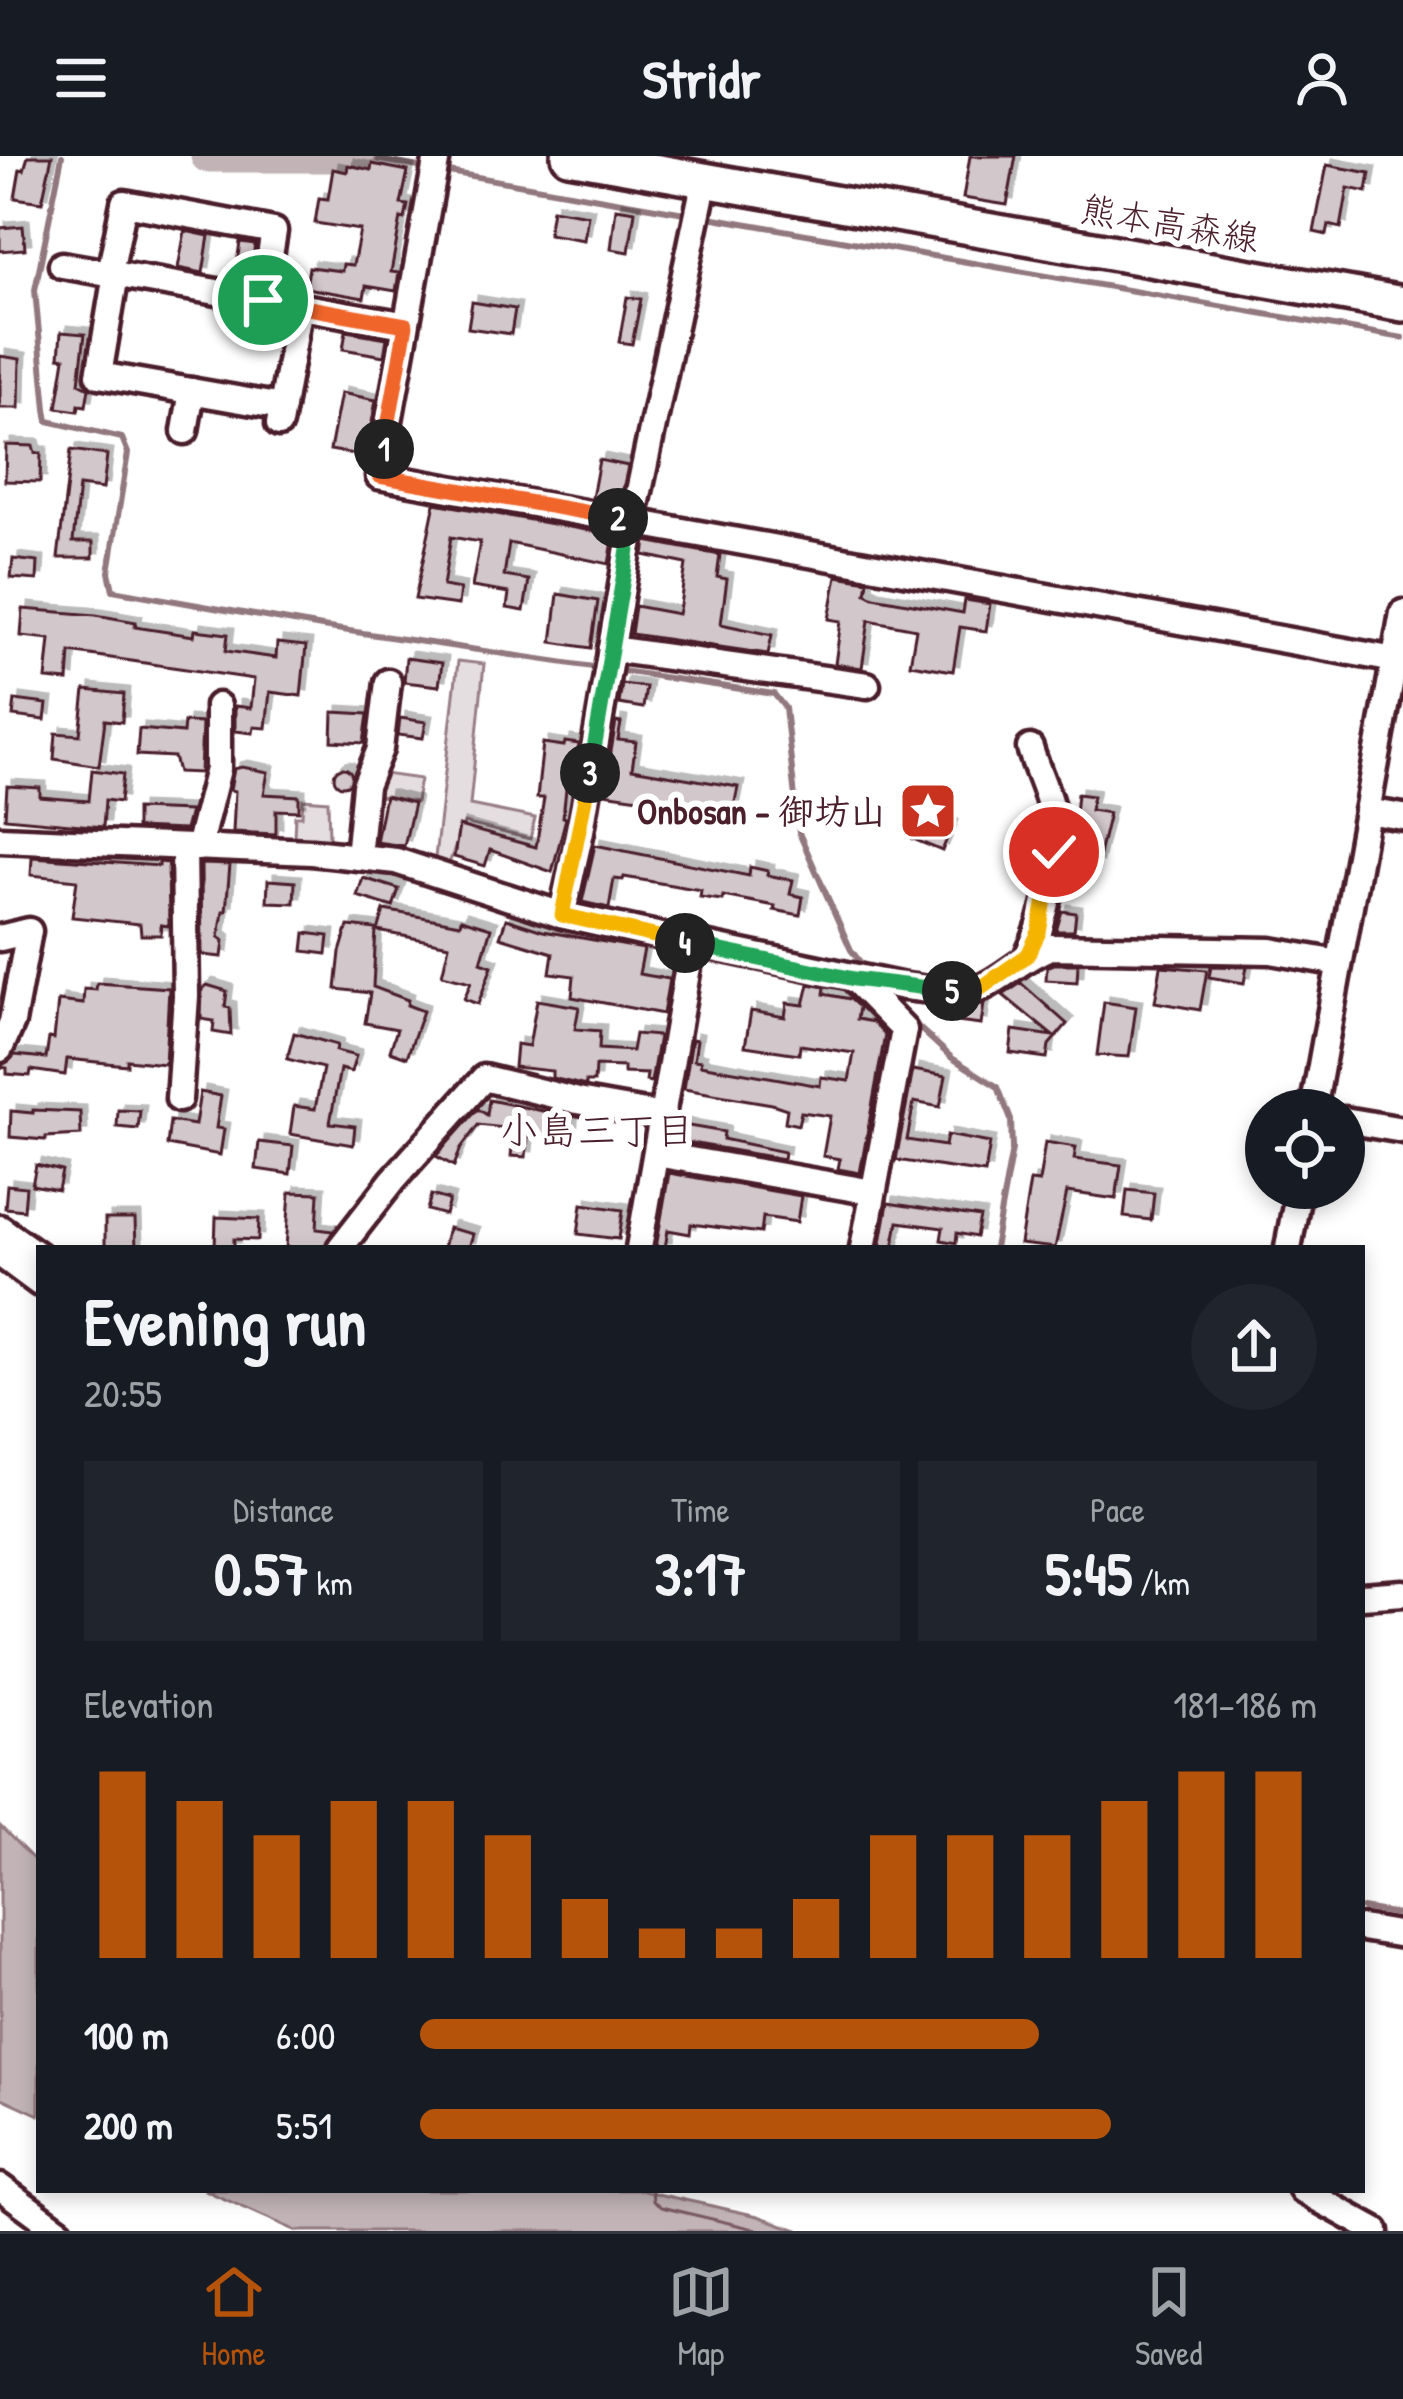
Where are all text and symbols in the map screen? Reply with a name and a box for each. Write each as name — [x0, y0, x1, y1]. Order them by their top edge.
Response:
text: Stridr — [642, 42, 761, 115]
icon: menu — [48, 45, 114, 111]
icon: person — [1289, 45, 1355, 111]
street label: 熊本高森線 — [1077, 183, 1263, 262]
pin — [212, 249, 314, 351]
icon: arrive — [230, 267, 296, 333]
pin: 1 — [354, 419, 414, 479]
text: 1 — [378, 427, 390, 471]
pin: 2 — [588, 488, 648, 548]
text: 2 — [610, 496, 626, 540]
pin: 3 — [560, 743, 620, 803]
text: 3 — [583, 751, 597, 795]
place icon: Onbosan - 御坊山 — [897, 780, 959, 842]
place label: Onbosan - 御坊山 — [637, 786, 886, 835]
pin — [1003, 801, 1105, 903]
icon: check — [1021, 819, 1087, 885]
pin: 4 — [655, 913, 715, 973]
text: 4 — [679, 921, 691, 965]
pin: 5 — [922, 961, 982, 1021]
text: 5 — [945, 969, 959, 1013]
map controls — [1245, 1089, 1365, 1209]
button: locate — [1245, 1089, 1365, 1209]
district label: 小島三丁目 — [499, 1103, 695, 1156]
text: Evening run — [84, 1276, 366, 1366]
button: share — [1191, 1284, 1317, 1410]
text: 20:55 — [84, 1366, 162, 1419]
text: Distance — [233, 1488, 334, 1532]
text: Time — [671, 1488, 730, 1532]
text: Pace — [1090, 1488, 1145, 1532]
text: 0.57 — [214, 1532, 309, 1614]
text: 3:17 — [654, 1532, 747, 1614]
text: 5:45 — [1045, 1532, 1132, 1614]
text: km — [309, 1561, 353, 1605]
text: /km — [1132, 1561, 1190, 1605]
text: Elevation — [84, 1677, 214, 1730]
text: 181–186 m — [1173, 1677, 1317, 1730]
text: 100 m — [84, 2008, 169, 2061]
text: 6:00 — [276, 2008, 336, 2061]
text: 200 m — [84, 2098, 173, 2151]
text: 5:51 — [276, 2098, 332, 2151]
tab: Home — [201, 2259, 267, 2375]
tab: Map — [668, 2259, 734, 2375]
tab: Saved — [1135, 2259, 1202, 2375]

